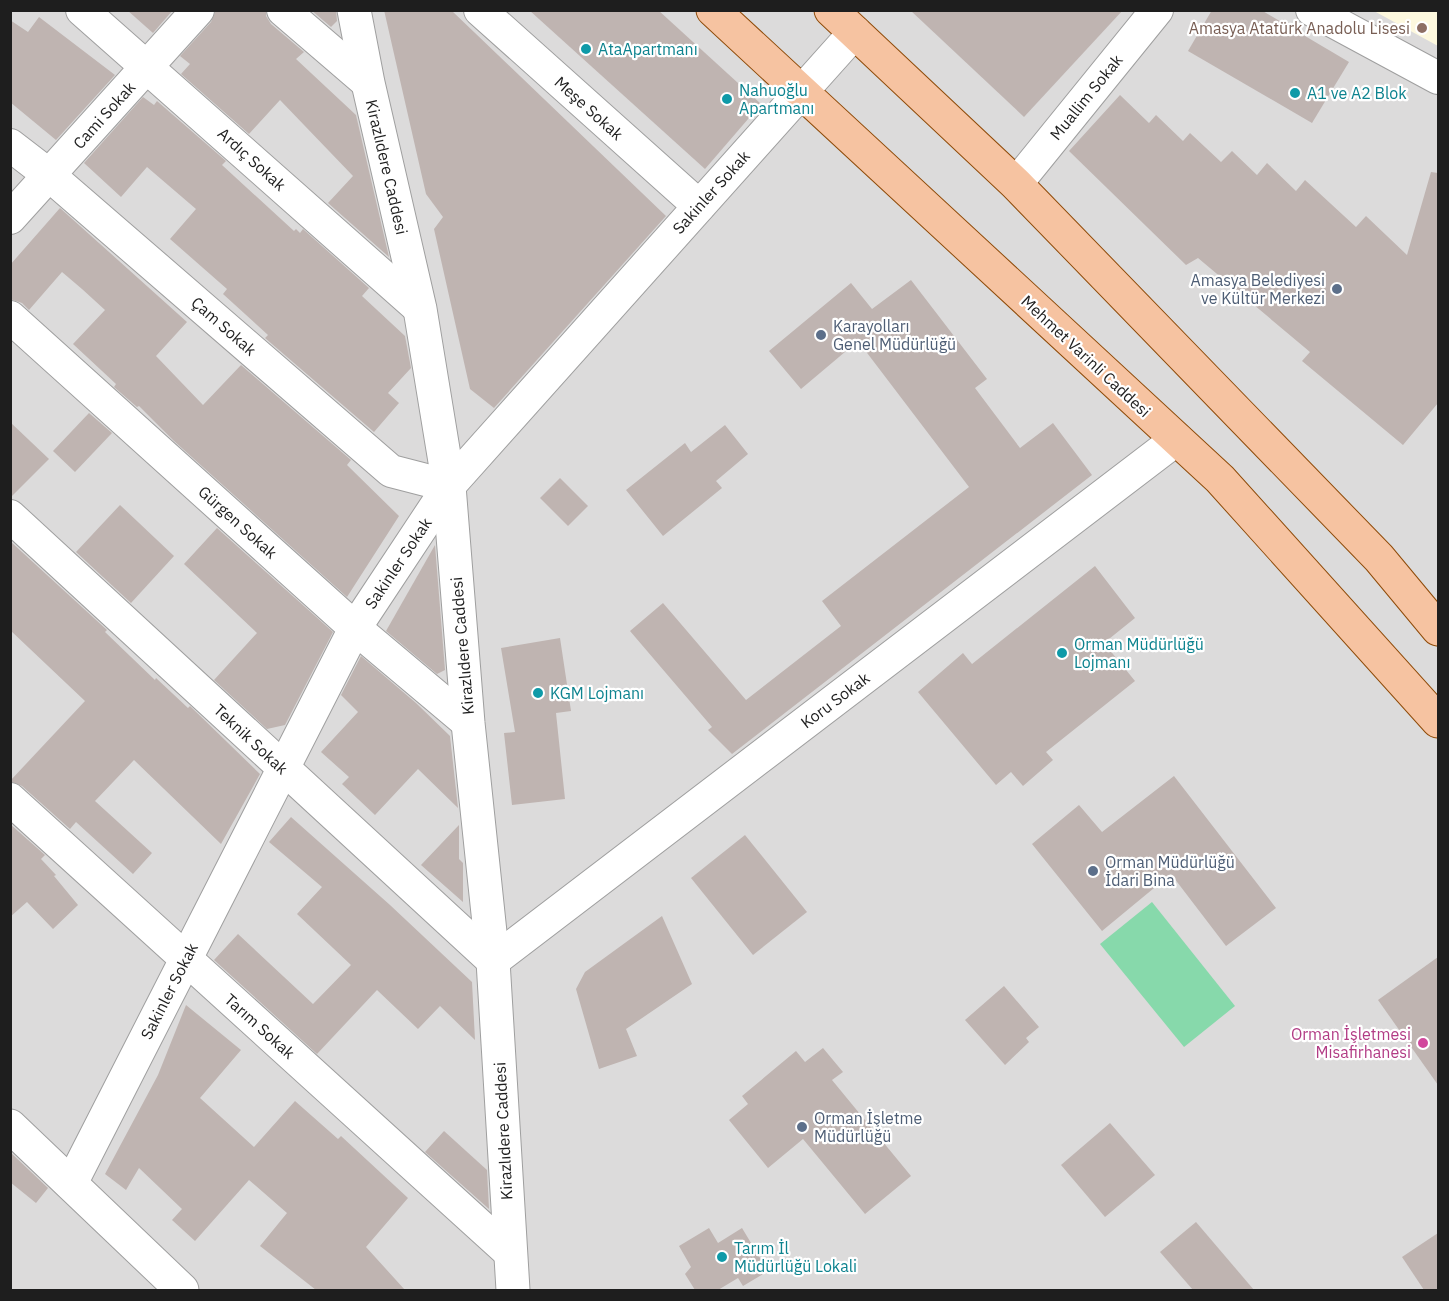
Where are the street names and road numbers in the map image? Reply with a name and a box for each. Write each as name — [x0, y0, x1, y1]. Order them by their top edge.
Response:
street label: Muallim Sokak — [1045, 50, 1127, 144]
street label: Meşe Sokak — [550, 72, 628, 144]
street label: Cami Sokak — [69, 77, 140, 153]
street label: Kirazlıdere Caddesi — [362, 97, 412, 237]
street label: Ardıç Sokak — [214, 123, 291, 195]
street label: Sakinler Sokak — [668, 146, 754, 238]
street label: Mehmet Varinli Caddesi — [1017, 291, 1155, 421]
street label: Çam Sokak — [187, 292, 261, 360]
street label: Gürgen Sokak — [194, 481, 282, 563]
street label: Sakinler Sokak — [360, 513, 436, 612]
street label: Kirazlıdere Caddesi — [446, 576, 478, 716]
street label: Koru Sokak — [797, 667, 874, 732]
street label: Teknik Sokak — [210, 700, 293, 779]
street label: Sakinler Sokak — [136, 939, 202, 1043]
street label: Tarım Sokak — [221, 989, 300, 1063]
street label: Kirazlıdere Caddesi — [489, 1061, 517, 1201]

